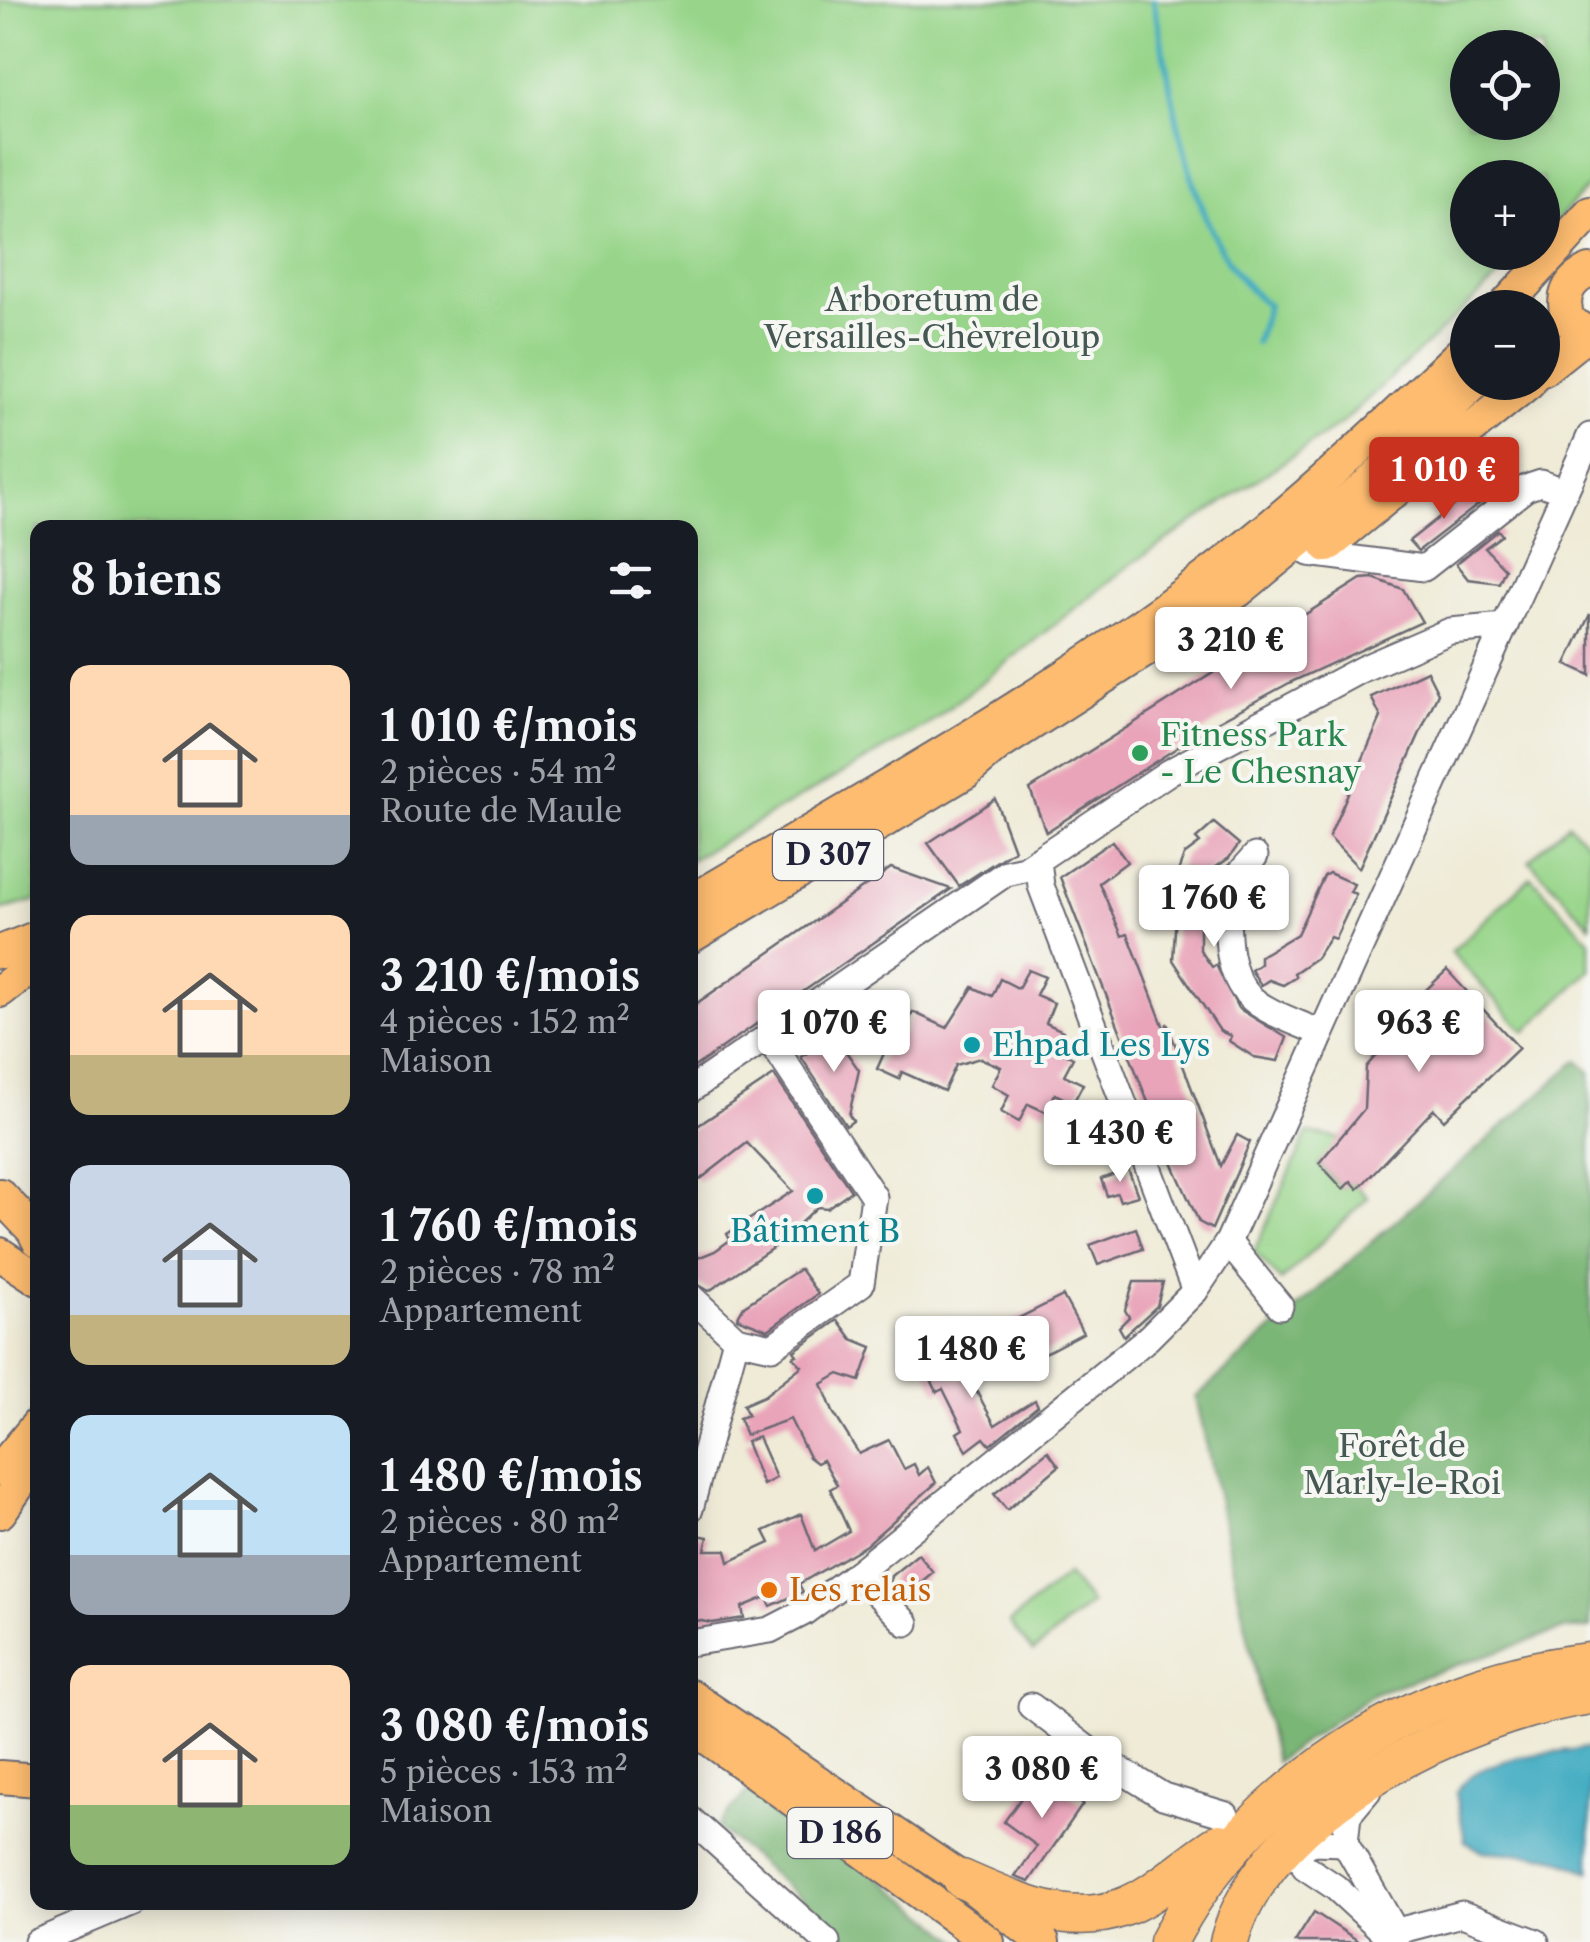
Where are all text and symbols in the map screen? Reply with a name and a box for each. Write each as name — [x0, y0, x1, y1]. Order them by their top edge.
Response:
map controls — [1450, 30, 1560, 400]
button: locate — [1450, 30, 1560, 140]
button: + — [1450, 160, 1560, 270]
park label: Arboretum de Versailles-Chèvreloup — [763, 280, 1100, 356]
button: − — [1450, 290, 1560, 400]
pin: 1 010 € — [1352, 437, 1536, 522]
text: 1 010 € — [1391, 450, 1497, 489]
icon: filters — [603, 553, 658, 608]
text: 8 biens — [70, 554, 222, 606]
pin: 3 210 € — [1139, 607, 1323, 692]
text: 3 210 € — [1177, 620, 1285, 659]
text: 1 010 €/mois — [380, 700, 637, 752]
icon: home — [150, 705, 270, 825]
place label: Fitness Park - Le Chesnay — [1160, 715, 1362, 791]
marker: Fitness Park - Le Chesnay — [1129, 742, 1151, 764]
text: 2 pièces · 54 m² — [380, 752, 616, 791]
text: Route de Maule — [380, 791, 622, 830]
road number: D 307 — [773, 830, 883, 880]
pin: 1 760 € — [1122, 865, 1306, 950]
text: 1 760 € — [1161, 878, 1267, 917]
text: 3 210 €/mois — [380, 950, 640, 1002]
icon: home — [150, 955, 270, 1075]
pin: 1 070 € — [742, 990, 926, 1075]
pin: 963 € — [1349, 990, 1489, 1075]
text: 4 pièces · 152 m² — [380, 1002, 630, 1041]
text: 1 070 € — [780, 1003, 888, 1042]
text: 963 € — [1377, 1003, 1461, 1042]
place label: Ehpad Les Lys — [992, 1025, 1211, 1064]
marker: Ehpad Les Lys — [961, 1034, 983, 1056]
text: Maison — [380, 1041, 492, 1080]
pin: 1 430 € — [1028, 1100, 1212, 1185]
text: 1 430 € — [1066, 1113, 1174, 1152]
marker: Bâtiment B — [804, 1185, 826, 1207]
text: 1 760 €/mois — [380, 1200, 638, 1252]
icon: home — [150, 1205, 270, 1325]
place label: Bâtiment B — [730, 1211, 900, 1250]
text: 2 pièces · 78 m² — [380, 1252, 615, 1291]
text: Appartement — [380, 1291, 582, 1330]
pin: 1 480 € — [880, 1316, 1064, 1401]
text: 1 480 € — [917, 1329, 1027, 1368]
park label: Forêt de Marly-le-Roi — [1303, 1426, 1501, 1502]
text: 1 480 €/mois — [380, 1450, 643, 1502]
icon: home — [150, 1455, 270, 1575]
text: 2 pièces · 80 m² — [380, 1502, 620, 1541]
text: Appartement — [380, 1541, 582, 1580]
place label: Les relais — [789, 1570, 931, 1609]
marker: Les relais — [758, 1579, 780, 1601]
text: 3 080 €/mois — [380, 1700, 650, 1752]
icon: home — [150, 1705, 270, 1825]
pin: 3 080 € — [950, 1736, 1134, 1821]
text: 3 080 € — [985, 1749, 1099, 1788]
text: 5 pièces · 153 m² — [380, 1752, 628, 1791]
text: Maison — [380, 1791, 492, 1830]
road number: D 186 — [788, 1808, 892, 1858]

